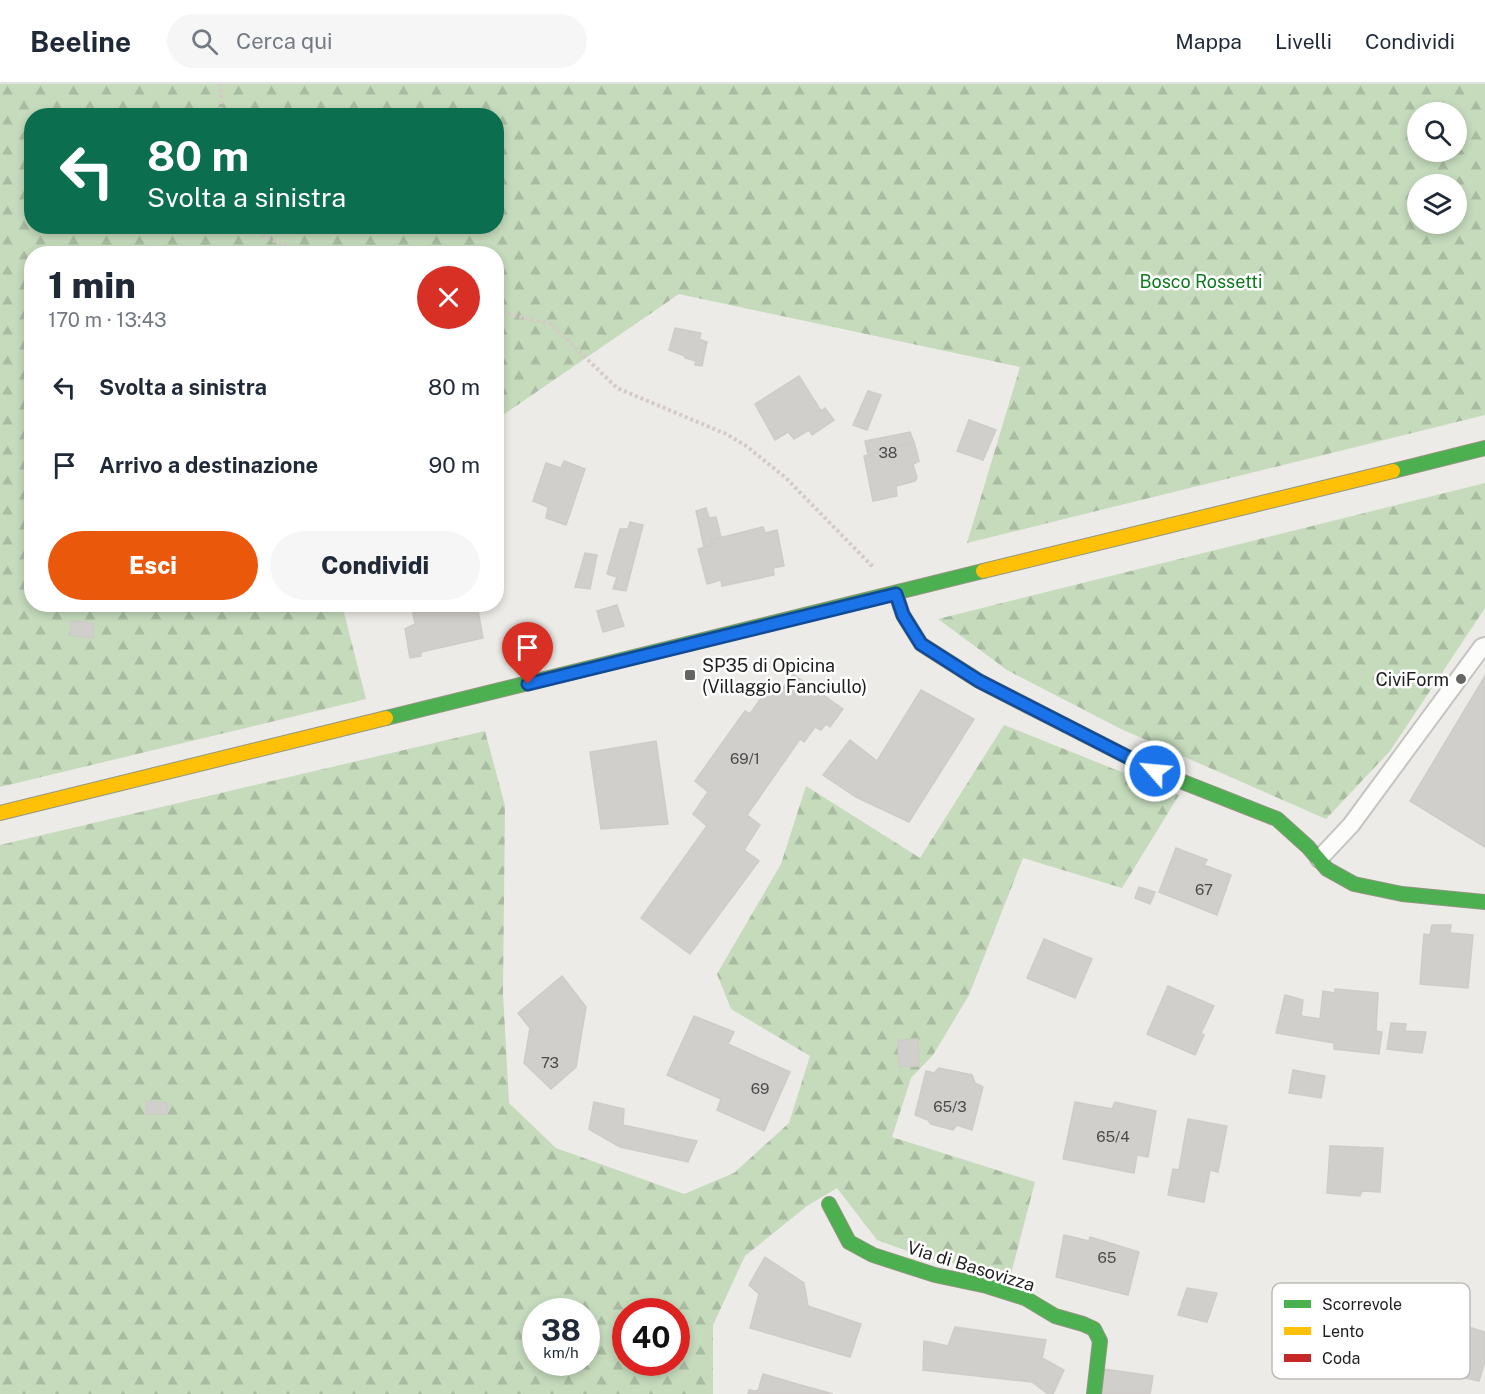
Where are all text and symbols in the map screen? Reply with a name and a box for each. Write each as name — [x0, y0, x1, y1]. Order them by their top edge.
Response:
search box — [167, 14, 587, 68]
text: Beeline — [30, 25, 131, 58]
icon: search — [188, 25, 221, 58]
text: Cerca qui — [236, 28, 333, 54]
text: Mappa — [1175, 29, 1242, 54]
text: Livelli — [1275, 29, 1332, 54]
text: Condividi — [1365, 29, 1455, 54]
map controls — [1407, 102, 1467, 234]
button: search — [1407, 102, 1467, 162]
text: 80 m — [147, 131, 249, 180]
icon: left — [48, 132, 126, 210]
button: layers — [1407, 174, 1467, 234]
text: Svolta a sinistra — [147, 181, 346, 213]
text: 1 min — [48, 264, 136, 306]
button: close — [417, 266, 480, 329]
park label: Bosco Rossetti — [1139, 271, 1263, 292]
text: 170 m · 13:43 — [48, 308, 167, 332]
icon: left — [48, 371, 81, 404]
text: Svolta a sinistra — [99, 374, 267, 400]
text: 80 m — [428, 374, 480, 400]
house number: 38 — [878, 444, 898, 461]
icon: arrive — [48, 449, 81, 482]
text: Arrivo a destinazione — [99, 452, 318, 478]
text: 90 m — [429, 452, 480, 478]
button: Esci — [48, 531, 258, 600]
button: Condividi — [270, 531, 480, 600]
pin — [502, 622, 553, 684]
icon: arrive — [511, 631, 544, 664]
place label: SP35 di Opicina (Villaggio Fanciullo) — [702, 655, 867, 697]
marker: SP35 di Opicina (Villaggio Fanciullo) — [683, 668, 697, 682]
place label: CiviForm — [1375, 669, 1449, 690]
marker: CiviForm — [1454, 672, 1468, 686]
position arrow — [1123, 739, 1187, 803]
house number: 69/1 — [730, 750, 760, 767]
house number: 67 — [1195, 881, 1213, 898]
house number: 73 — [541, 1054, 559, 1071]
house number: 69 — [751, 1080, 769, 1097]
house number: 65/3 — [933, 1098, 967, 1115]
house number: 65/4 — [1096, 1128, 1130, 1145]
street label: Via di Basovizza — [905, 1237, 1037, 1295]
house number: 65 — [1098, 1249, 1116, 1266]
legend — [1272, 1283, 1470, 1379]
text: Scorrevole — [1322, 1295, 1402, 1314]
speed limit sign: 40 — [612, 1298, 690, 1376]
text: 38 — [541, 1312, 581, 1348]
text: Lento — [1322, 1322, 1364, 1341]
text: km/h — [543, 1344, 579, 1361]
text: Coda — [1322, 1349, 1360, 1368]

